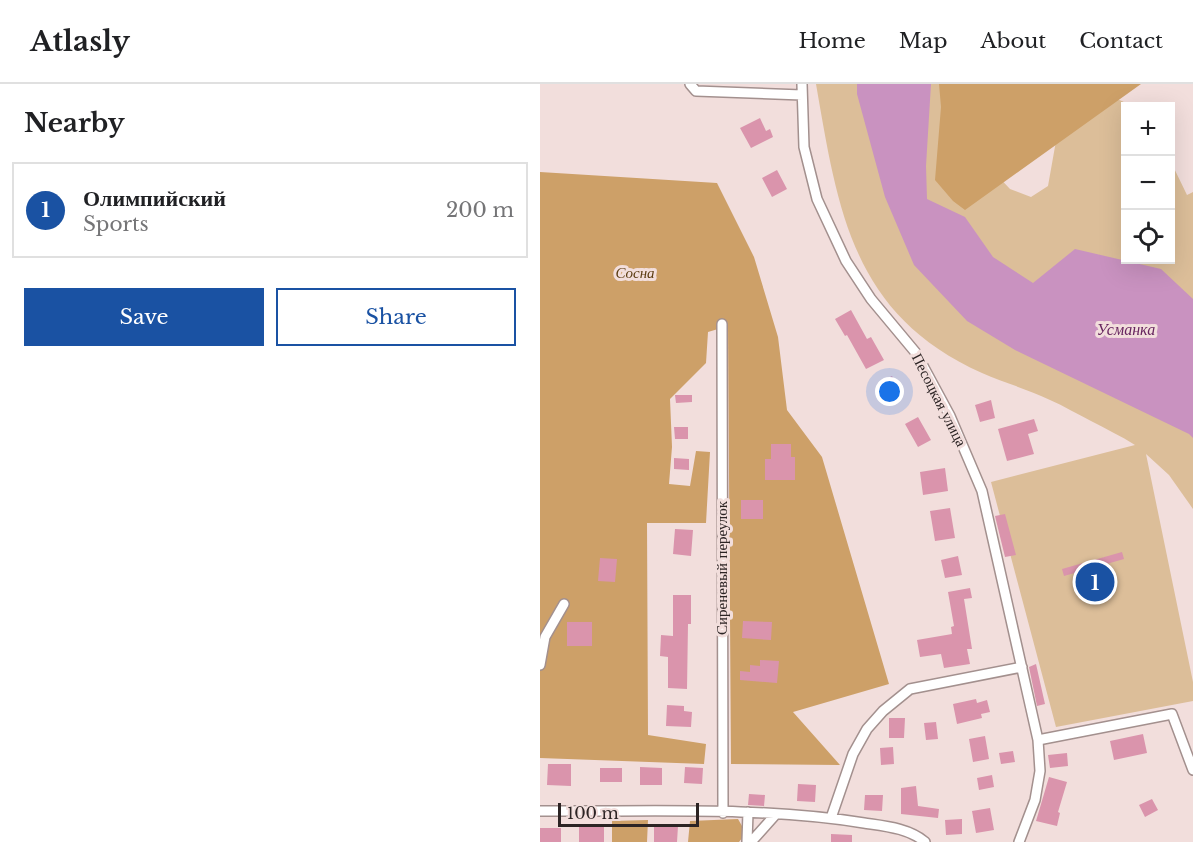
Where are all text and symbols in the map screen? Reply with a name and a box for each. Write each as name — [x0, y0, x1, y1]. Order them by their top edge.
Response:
text: Atlasly — [30, 24, 130, 59]
text: Home — [799, 28, 866, 54]
text: Map — [899, 28, 947, 54]
text: About — [980, 28, 1046, 54]
text: Contact — [1079, 28, 1163, 54]
map controls — [1121, 102, 1175, 264]
button: + — [1121, 102, 1175, 156]
text: Nearby — [24, 107, 125, 139]
button: − — [1121, 156, 1175, 210]
text: Олимпийский — [83, 185, 226, 212]
text: 1 — [41, 198, 50, 222]
text: 200 m — [446, 198, 514, 222]
button: locate — [1121, 210, 1175, 264]
text: Sports — [83, 212, 149, 236]
park label: Сосна — [615, 263, 655, 282]
button: Save — [24, 288, 264, 346]
button: Share — [276, 288, 516, 346]
water label: Усманка — [1097, 319, 1155, 339]
street label: Песоцкая улица — [908, 350, 971, 450]
your location — [875, 377, 904, 406]
street label: Сиреневый переулок — [712, 500, 731, 635]
pin: 1 — [1076, 560, 1114, 604]
scale bar — [558, 800, 699, 828]
text: 100 m — [567, 803, 619, 823]

